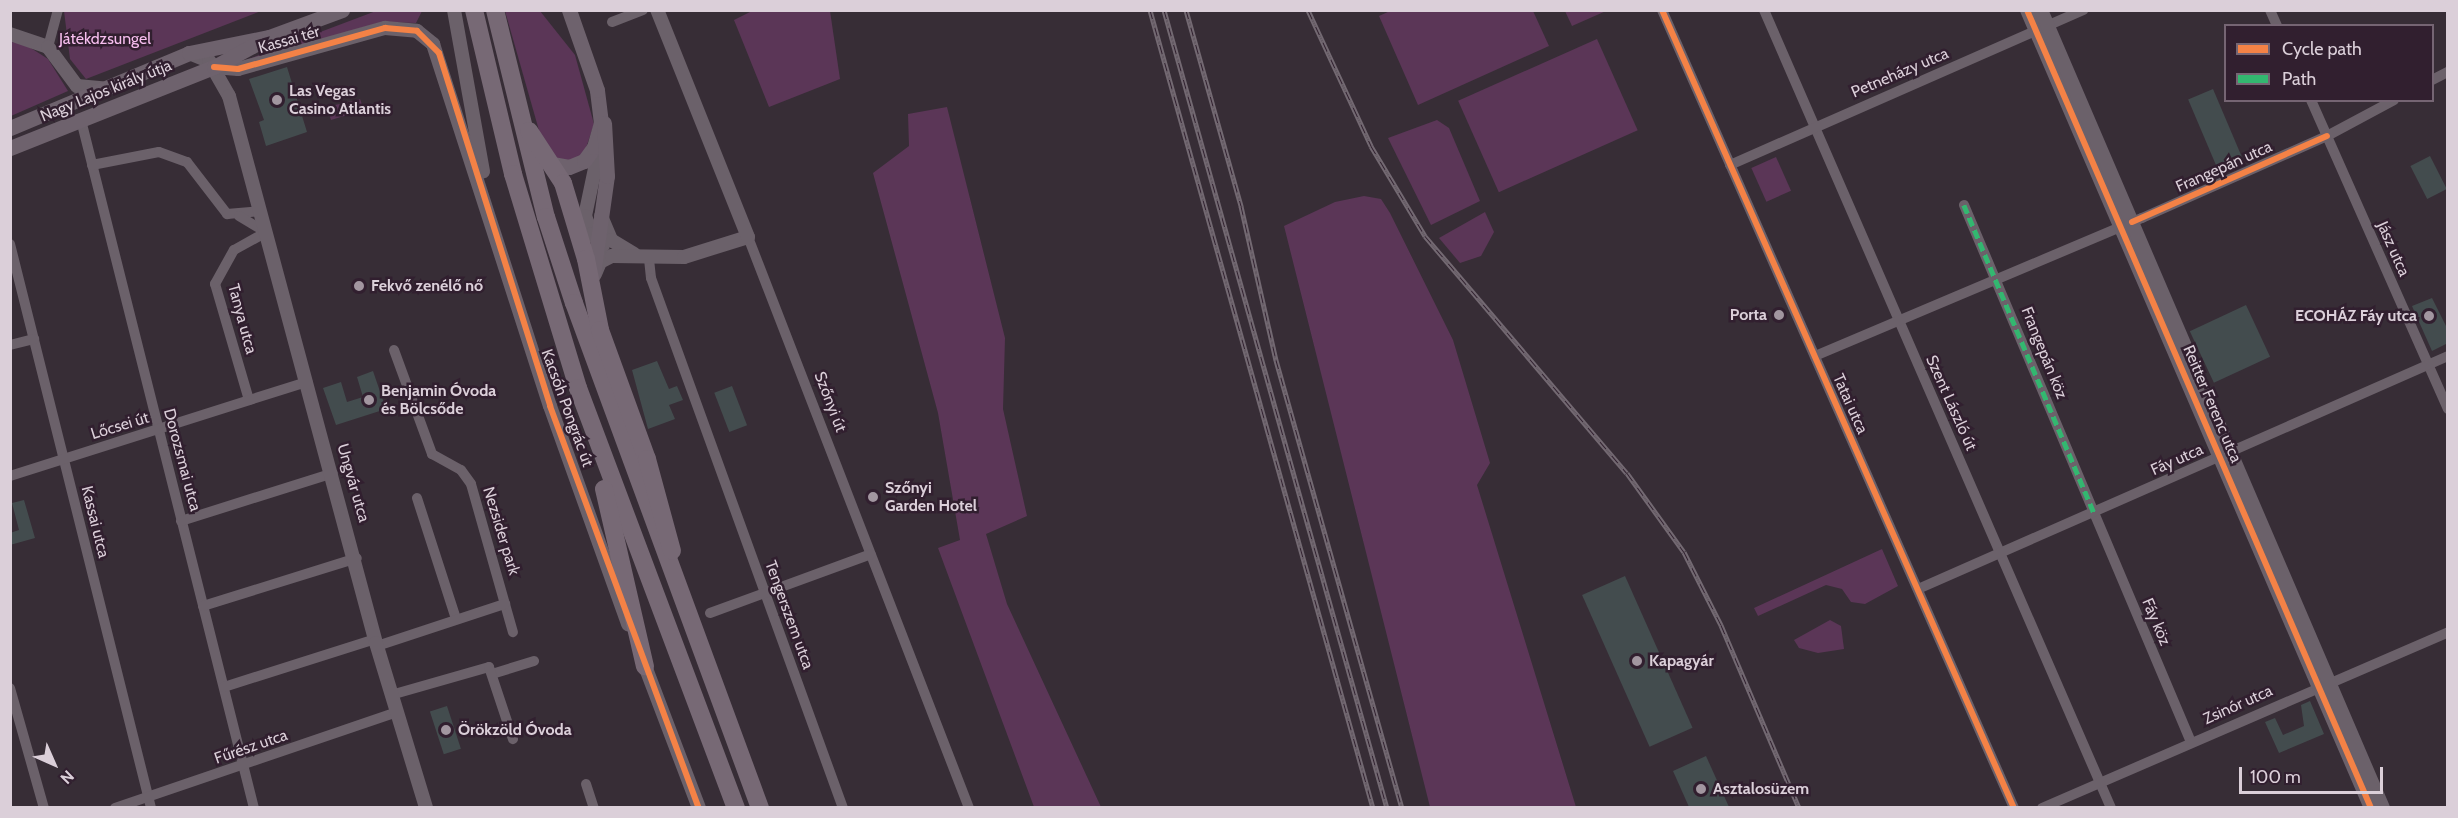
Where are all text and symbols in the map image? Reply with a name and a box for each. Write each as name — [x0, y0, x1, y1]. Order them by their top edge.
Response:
street label: Kassai tér — [256, 22, 322, 58]
legend — [2224, 24, 2434, 102]
park label: Játékdzsungel — [59, 29, 151, 49]
text: Cycle path — [2282, 38, 2362, 60]
street label: Petneházy utca — [1848, 44, 1952, 102]
street label: Nagy Lajos király útja — [38, 56, 174, 126]
text: Path — [2282, 68, 2316, 90]
place label: Las Vegas Casino Atlantis — [289, 81, 391, 119]
marker: Las Vegas Casino Atlantis — [270, 93, 284, 107]
street label: Frangepán utca — [2173, 137, 2275, 197]
street label: Jász utca — [2372, 219, 2414, 279]
place label: Fekvő zenélő nő — [371, 276, 483, 296]
marker: Fekvő zenélő nő — [352, 279, 366, 293]
street label: Tanya utca — [223, 282, 261, 356]
street label: Frangepán köz — [2017, 304, 2071, 402]
place label: Porta — [1730, 305, 1767, 325]
place label: ECOHÁZ Fáy utca — [2295, 306, 2417, 326]
marker: Porta — [1772, 308, 1786, 322]
marker: ECOHÁZ Fáy utca — [2422, 309, 2436, 323]
street label: Reitter Ferenc utca — [2179, 342, 2245, 466]
street label: Kacsóh Pongrác út — [537, 347, 597, 469]
street label: Szent László út — [1921, 352, 1981, 454]
street label: Szőnyi út — [810, 369, 850, 435]
street label: Tatai utca — [1828, 371, 1872, 437]
place label: Benjamin Óvoda és Bölcsőde — [381, 381, 496, 419]
marker: Benjamin Óvoda és Bölcsőde — [362, 393, 376, 407]
street label: Dorozsmai utca — [159, 407, 205, 513]
street label: Lőcsei út — [89, 408, 151, 444]
street label: Fáy utca — [2148, 440, 2206, 480]
street label: Ungvár utca — [333, 441, 373, 525]
place label: Szőnyi Garden Hotel — [885, 478, 977, 516]
street label: Kassai utca — [77, 484, 113, 560]
street label: Nezsider park — [478, 485, 524, 577]
marker: Szőnyi Garden Hotel — [866, 490, 880, 504]
street label: Tengerszem utca — [760, 558, 818, 672]
street label: Fáy köz — [2137, 595, 2175, 649]
place label: Kapagyár — [1649, 651, 1714, 671]
marker: Kapagyár — [1630, 654, 1644, 668]
street label: Zsinór utca — [2200, 681, 2276, 729]
place label: Örökzöld Óvoda — [458, 720, 572, 740]
marker: Örökzöld Óvoda — [439, 723, 453, 737]
street label: Fűrész utca — [212, 726, 290, 768]
north arrow — [24, 734, 84, 794]
scale bar — [2242, 755, 2386, 793]
text: N — [56, 766, 78, 788]
text: 100 m — [2250, 766, 2301, 788]
place label: Asztalosüzem — [1713, 779, 1809, 799]
marker: Asztalosüzem — [1694, 782, 1708, 796]

